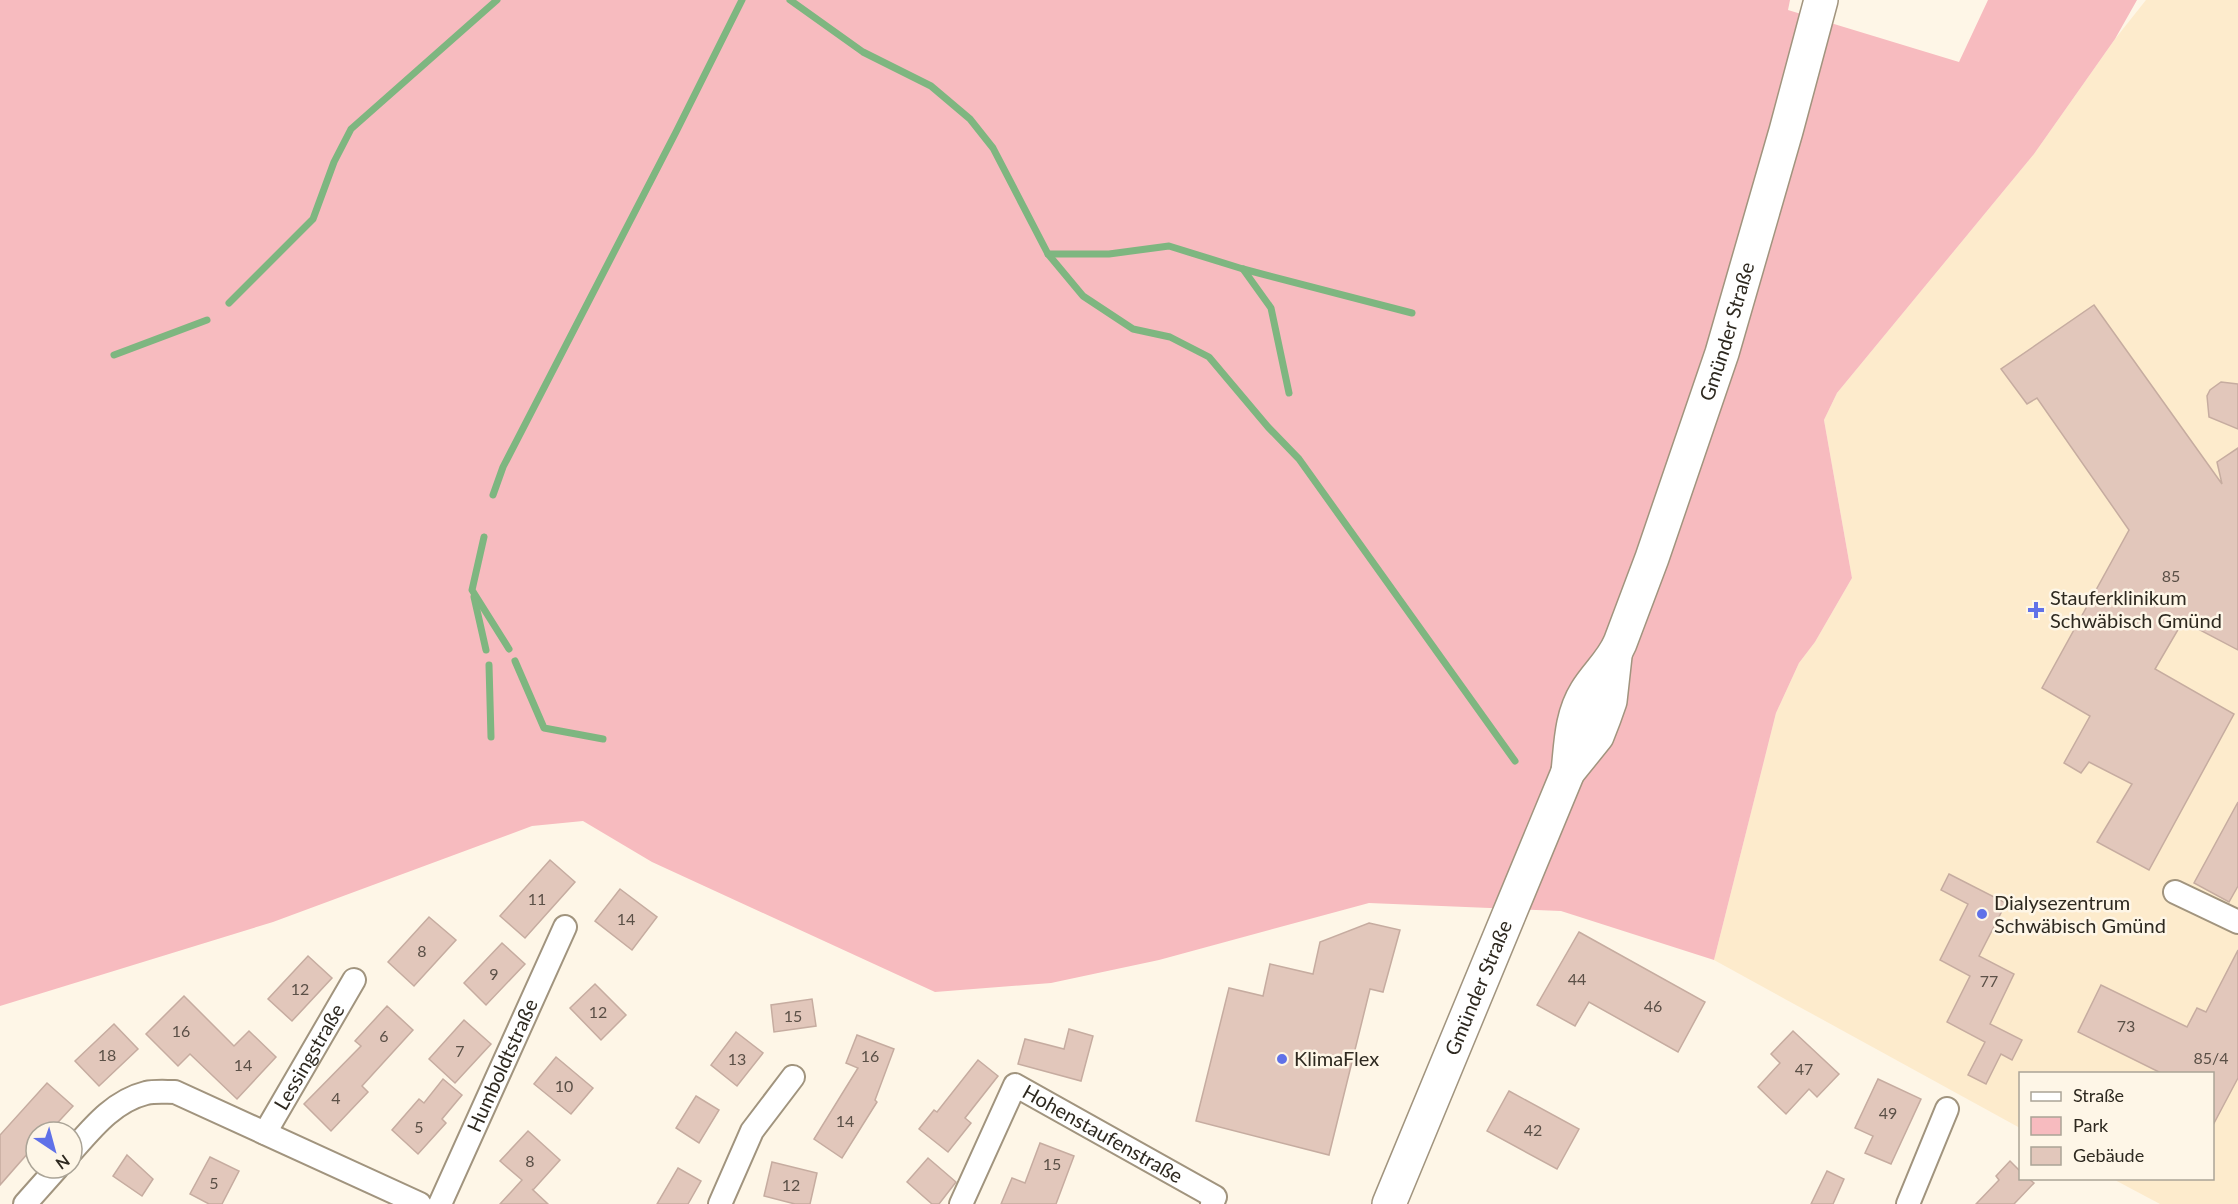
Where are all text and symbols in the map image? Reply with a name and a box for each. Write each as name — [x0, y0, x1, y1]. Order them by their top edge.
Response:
street label: Gmünder Straße — [1694, 259, 1759, 404]
house number: 85 — [2162, 566, 2180, 585]
place label: Stauferklinikum Schwäbisch Gmünd — [2050, 585, 2222, 632]
marker: Stauferklinikum Schwäbisch Gmünd — [2027, 601, 2045, 619]
house number: 11 — [528, 889, 546, 908]
place label: Dialysezentrum Schwäbisch Gmünd — [1994, 890, 2166, 937]
marker: Dialysezentrum Schwäbisch Gmünd — [1975, 907, 1989, 921]
house number: 14 — [617, 909, 635, 928]
street label: Gmünder Straße — [1439, 916, 1516, 1058]
house number: 8 — [417, 941, 427, 960]
house number: 9 — [489, 964, 499, 983]
house number: 44 — [1568, 969, 1586, 988]
house number: 77 — [1980, 971, 1998, 990]
house number: 12 — [291, 979, 309, 998]
street label: Humboldtstraße — [461, 995, 542, 1135]
house number: 46 — [1644, 996, 1662, 1015]
street label: Lessingstraße — [268, 999, 349, 1114]
house number: 12 — [589, 1002, 607, 1021]
house number: 15 — [784, 1006, 802, 1025]
house number: 73 — [2117, 1016, 2135, 1035]
house number: 16 — [172, 1021, 190, 1040]
house number: 6 — [379, 1026, 389, 1045]
house number: 7 — [455, 1041, 465, 1060]
house number: 18 — [98, 1045, 116, 1064]
house number: 16 — [861, 1046, 879, 1065]
place label: KlimaFlex — [1294, 1046, 1379, 1070]
house number: 85/4 — [2193, 1048, 2229, 1067]
house number: 13 — [728, 1049, 746, 1068]
marker: KlimaFlex — [1275, 1052, 1289, 1066]
house number: 14 — [234, 1055, 252, 1074]
house number: 47 — [1795, 1059, 1813, 1078]
legend — [2019, 1072, 2214, 1180]
house number: 10 — [555, 1076, 573, 1095]
street label: Hohenstaufenstraße — [1019, 1079, 1187, 1188]
text: Straße — [2073, 1084, 2124, 1106]
house number: 4 — [331, 1088, 341, 1107]
house number: 49 — [1879, 1103, 1897, 1122]
house number: 14 — [836, 1111, 854, 1130]
text: Park — [2073, 1114, 2109, 1136]
house number: 5 — [414, 1117, 424, 1136]
north arrow — [24, 1120, 84, 1180]
house number: 42 — [1524, 1120, 1542, 1139]
text: Gebäude — [2073, 1144, 2144, 1166]
text: N — [53, 1151, 74, 1174]
house number: 8 — [525, 1151, 535, 1170]
house number: 15 — [1043, 1154, 1061, 1173]
house number: 5 — [209, 1173, 219, 1192]
house number: 12 — [782, 1175, 800, 1194]

